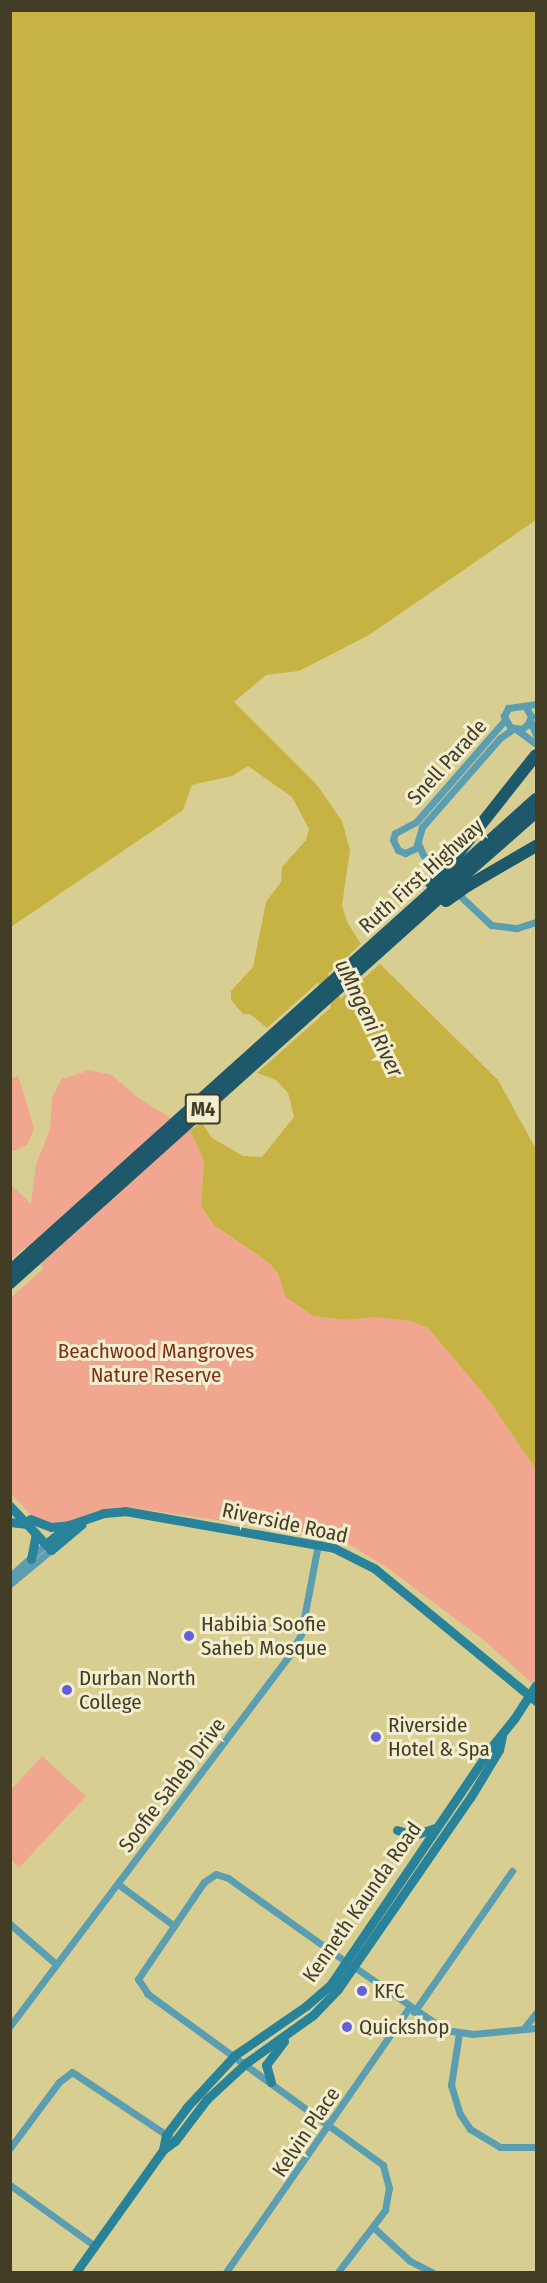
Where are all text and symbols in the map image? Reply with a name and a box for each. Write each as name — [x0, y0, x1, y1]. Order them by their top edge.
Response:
street label: Snell Parade — [402, 714, 492, 810]
street label: Ruth First Highway — [354, 814, 488, 938]
water label: uMngeni River — [329, 955, 409, 1081]
road number: M4 — [184, 1092, 222, 1126]
park label: Beachwood Mangroves Nature Reserve — [58, 1338, 254, 1388]
street label: Riverside Road — [220, 1497, 350, 1549]
place label: Habibia Soofie Saheb Mosque — [201, 1611, 327, 1661]
marker: Habibia Soofie Saheb Mosque — [182, 1629, 196, 1643]
place label: Durban North College — [79, 1665, 196, 1715]
marker: Durban North College — [60, 1683, 74, 1697]
place label: Riverside Hotel & Spa — [388, 1712, 490, 1762]
street label: Soofie Saheb Drive — [113, 1713, 231, 1857]
marker: Riverside Hotel & Spa — [369, 1730, 383, 1744]
street label: Kenneth Kaunda Road — [297, 1817, 427, 1987]
place label: KFC — [374, 1978, 405, 2004]
marker: KFC — [355, 1984, 369, 1998]
place label: Quickshop — [359, 2014, 449, 2040]
marker: Quickshop — [340, 2020, 354, 2034]
street label: Kelvin Place — [267, 2082, 345, 2182]

